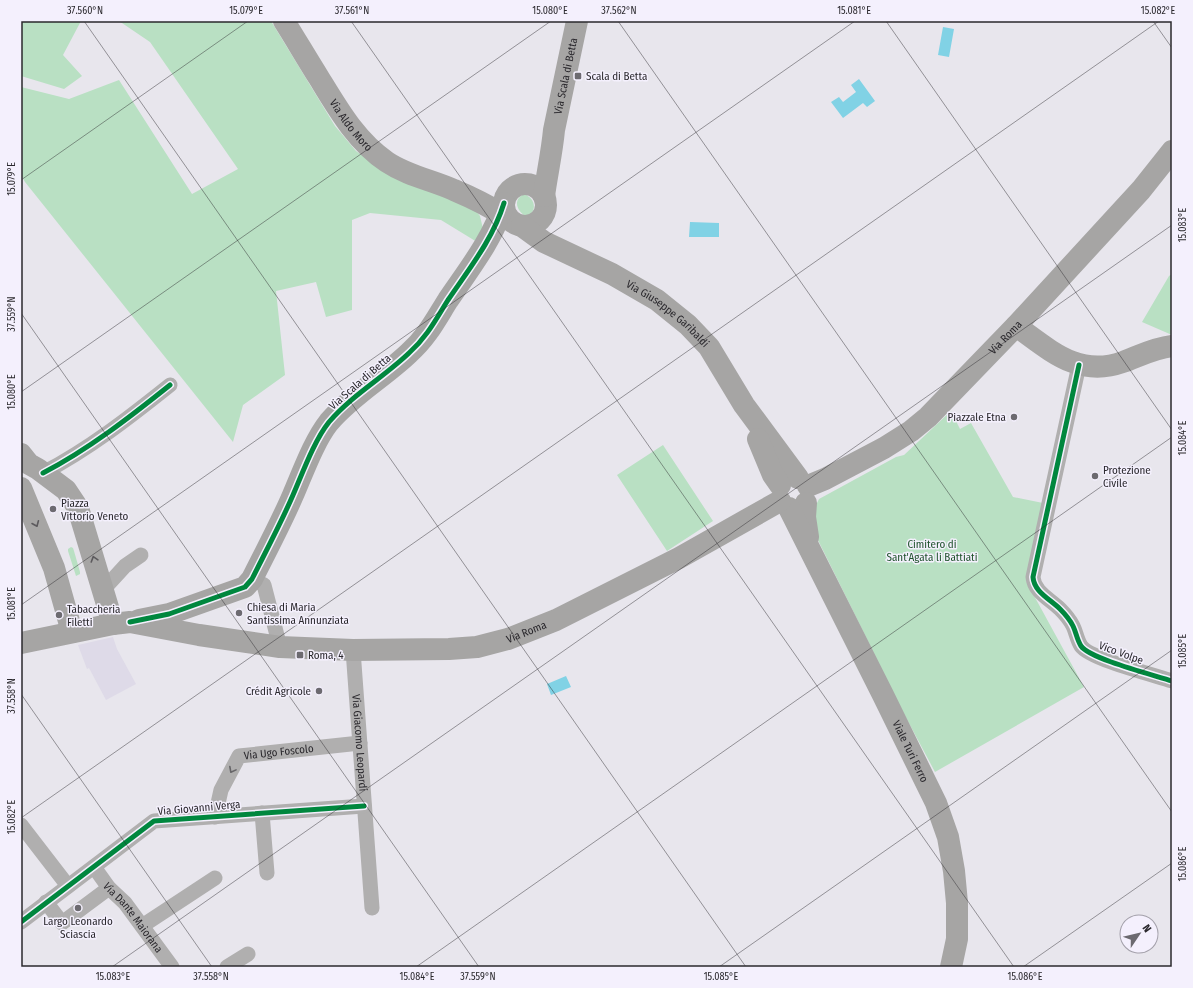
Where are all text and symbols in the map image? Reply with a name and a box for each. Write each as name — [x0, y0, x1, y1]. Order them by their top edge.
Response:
text: 37.560°N — [67, 5, 103, 17]
text: 15.079°E — [229, 5, 263, 17]
text: 37.561°N — [335, 5, 369, 17]
text: 15.080°E — [532, 5, 568, 17]
text: 37.562°N — [601, 5, 637, 17]
text: 15.081°E — [837, 5, 871, 17]
text: 15.082°E — [1141, 5, 1176, 17]
street label: Via Scala di Betta — [551, 37, 580, 115]
place label: Scala di Betta — [586, 70, 647, 83]
marker: Scala di Betta — [573, 71, 583, 81]
street label: Via Aldo Moro — [327, 97, 375, 154]
text: 15.079°E — [6, 162, 18, 196]
text: 15.083°E — [1177, 207, 1189, 242]
street label: Via Giuseppe Garibaldi — [624, 277, 712, 350]
text: 37.559°N — [6, 296, 18, 332]
street label: Via Roma — [986, 318, 1024, 357]
street label: Via Scala di Betta — [326, 352, 394, 412]
text: 15.080°E — [6, 374, 18, 410]
place label: Piazzale Etna — [948, 411, 1006, 424]
marker: Piazzale Etna — [1009, 412, 1019, 422]
text: 15.084°E — [1177, 420, 1189, 455]
place label: Protezione Civile — [1103, 464, 1151, 490]
marker: Protezione Civile — [1090, 471, 1100, 481]
place label: Piazza Vittorio Veneto — [61, 497, 129, 523]
marker: Piazza Vittorio Veneto — [48, 504, 58, 514]
one-way arrow — [31, 519, 39, 527]
park label: Cimitero di Sant'Agata li Battiati — [887, 538, 978, 564]
one-way arrow — [90, 556, 99, 563]
text: 15.081°E — [6, 587, 18, 621]
place label: Chiesa di Maria Santissima Annunziata — [247, 601, 349, 627]
place label: Tabaccheria Filetti — [67, 603, 121, 629]
marker: Chiesa di Maria Santissima Annunziata — [234, 608, 244, 618]
marker: Tabaccheria Filetti — [54, 610, 64, 620]
street label: Via Roma — [504, 618, 548, 646]
text: 15.085°E — [1177, 633, 1189, 668]
street label: Vico Volpe — [1097, 639, 1145, 667]
place label: Roma, 4 — [308, 649, 344, 662]
marker: Roma, 4 — [295, 650, 305, 660]
text: 37.558°N — [6, 678, 18, 714]
place label: Crédit Agricole — [246, 685, 311, 698]
marker: Crédit Agricole — [314, 686, 324, 696]
street label: Via Giacomo Leopardi — [350, 694, 370, 792]
street label: Viale Turi Ferro — [890, 718, 931, 785]
street label: Via Ugo Foscolo — [243, 742, 314, 762]
one-way arrow — [229, 766, 236, 773]
street label: Via Giovanni Verga — [157, 798, 241, 818]
text: 15.082°E — [6, 799, 18, 834]
text: 15.086°E — [1177, 846, 1189, 881]
street label: Via Dante Maiorana — [101, 880, 166, 955]
marker: Largo Leonardo Sciascia — [73, 903, 83, 913]
north arrow — [1119, 914, 1159, 954]
place label: Largo Leonardo Sciascia — [43, 915, 113, 941]
text: N — [1140, 922, 1154, 935]
text: 15.083°E — [96, 971, 131, 983]
text: 37.558°N — [193, 971, 229, 983]
text: 15.084°E — [400, 971, 435, 983]
text: 37.559°N — [460, 971, 496, 983]
text: 15.085°E — [704, 971, 739, 983]
text: 15.086°E — [1008, 971, 1043, 983]

